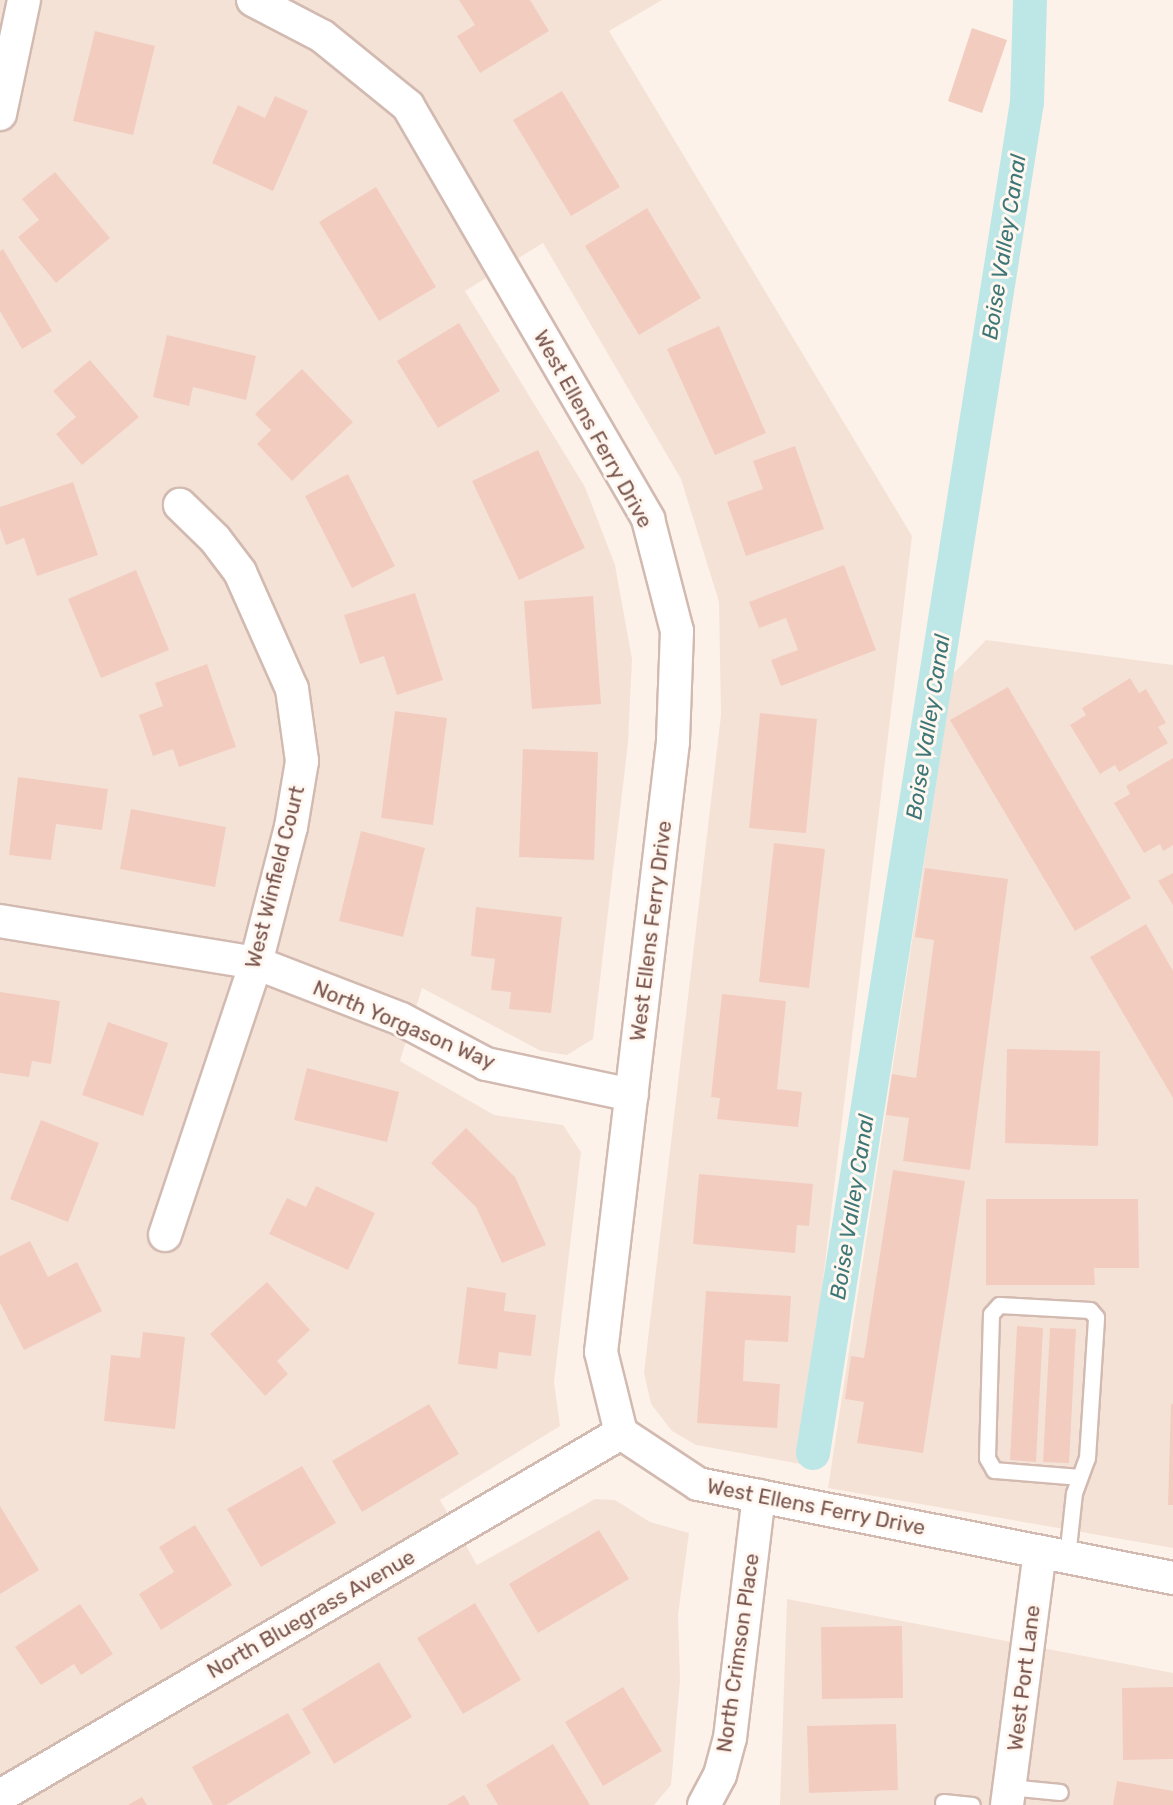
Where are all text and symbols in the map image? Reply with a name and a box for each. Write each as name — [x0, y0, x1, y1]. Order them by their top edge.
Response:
water label: Boise Valley Canal — [976, 152, 1032, 342]
street label: West Ellens Ferry Drive — [528, 326, 658, 532]
water label: Boise Valley Canal — [900, 632, 956, 822]
street label: West Winfield Court — [240, 783, 310, 971]
street label: West Ellens Ferry Drive — [625, 819, 677, 1043]
street label: North Yorgason Way — [309, 975, 499, 1075]
water label: Boise Valley Canal — [824, 1112, 880, 1302]
street label: West Ellens Ferry Drive — [704, 1473, 928, 1541]
street label: North Bluegrass Avenue — [202, 1544, 420, 1684]
street label: North Crimson Place — [712, 1552, 764, 1754]
street label: West Port Lane — [1003, 1604, 1045, 1752]

